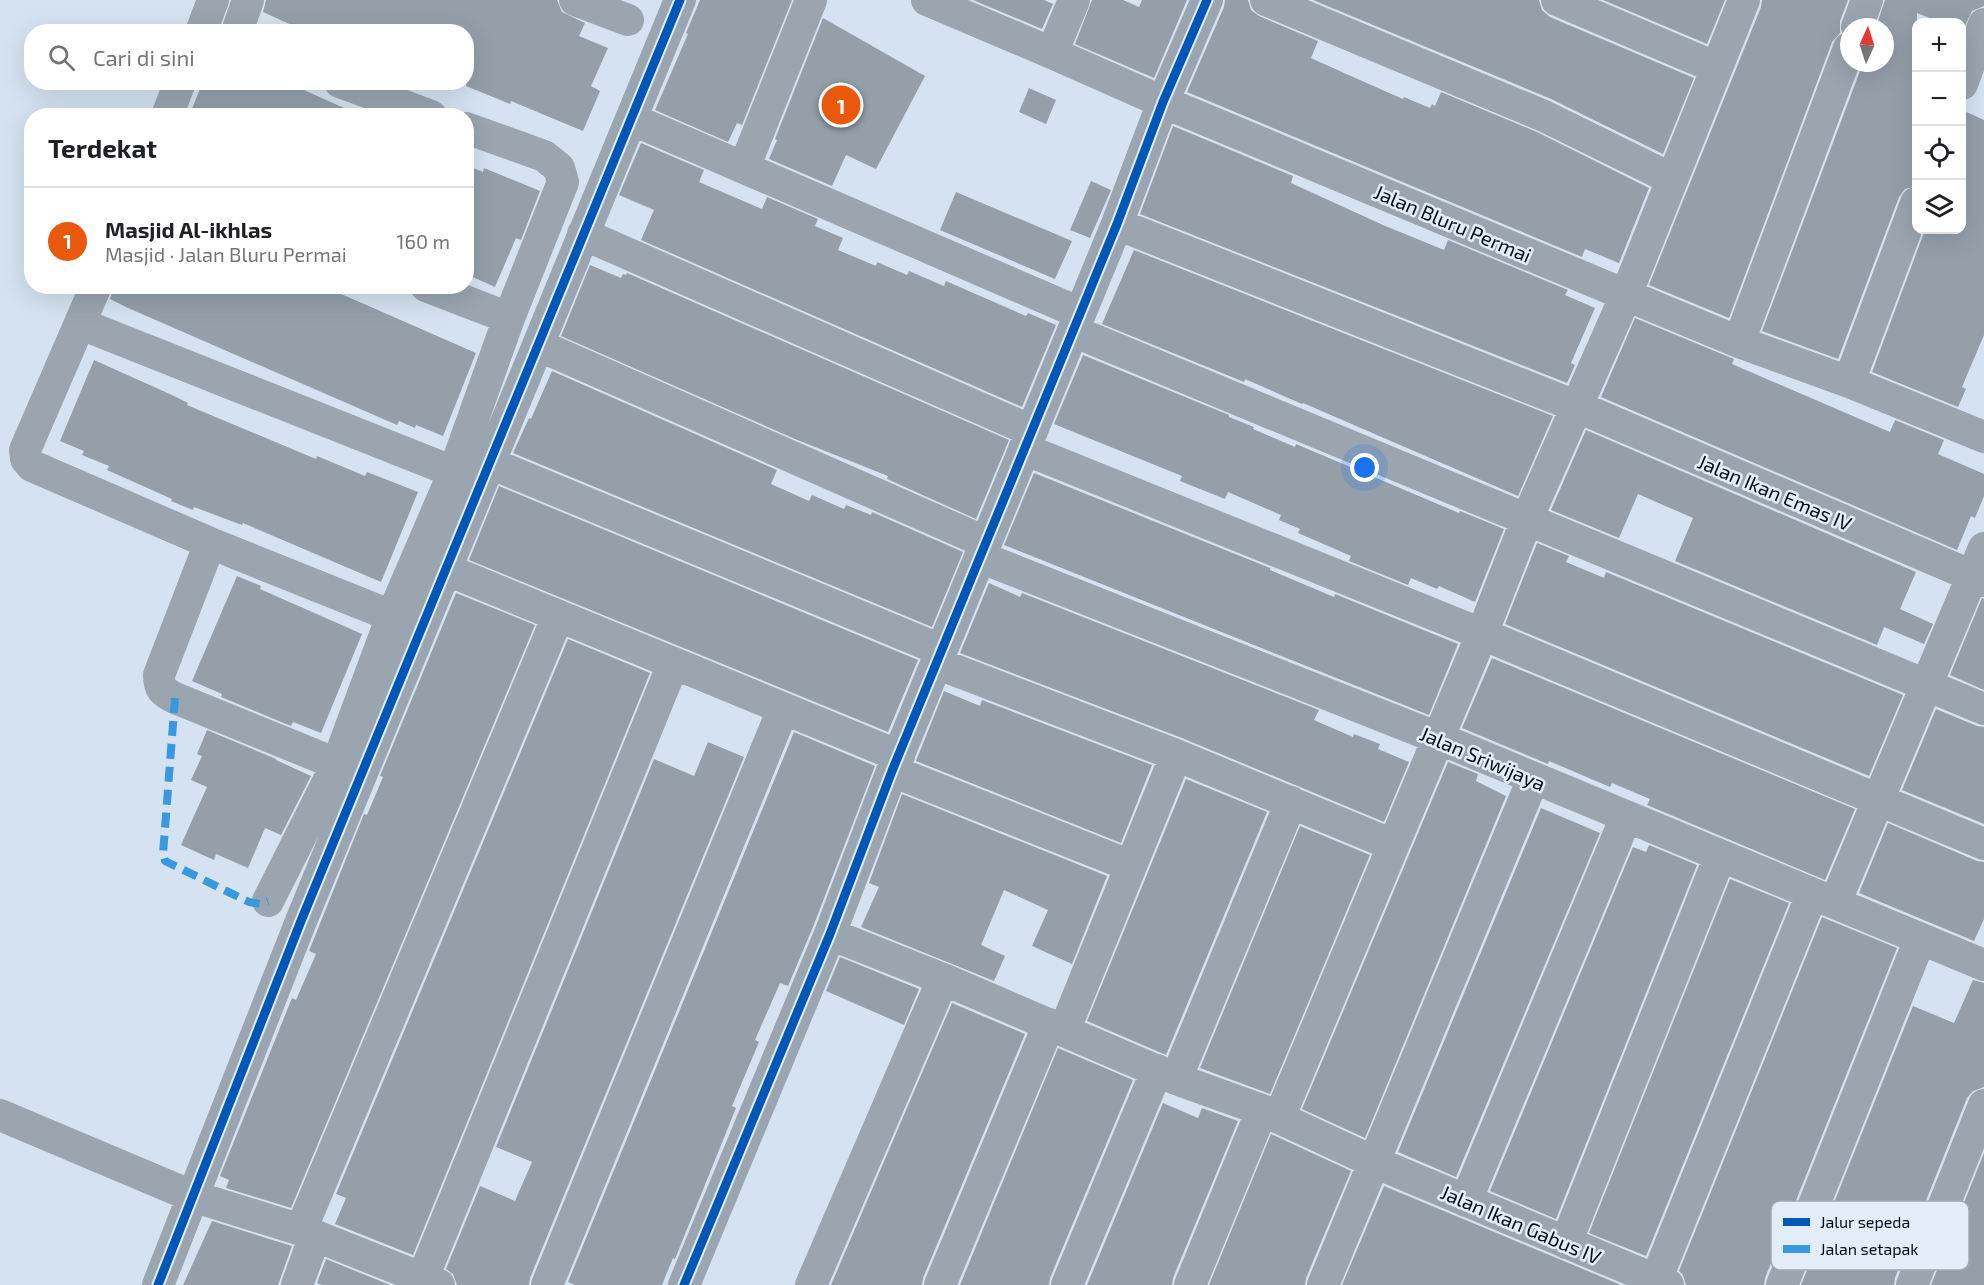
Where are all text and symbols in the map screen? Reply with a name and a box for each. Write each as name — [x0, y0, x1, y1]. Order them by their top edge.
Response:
north arrow — [1840, 18, 1894, 72]
map controls — [1912, 18, 1966, 234]
button: + — [1912, 18, 1966, 72]
search box — [24, 24, 474, 90]
icon: search — [45, 41, 78, 74]
text: Cari di sini — [93, 44, 195, 70]
button: − — [1912, 72, 1966, 126]
pin: 1 — [822, 82, 860, 128]
button: locate — [1912, 126, 1966, 180]
text: Terdekat — [48, 132, 157, 163]
street label: Jalan Bluru Permai — [1371, 179, 1535, 267]
button: layers — [1912, 180, 1966, 234]
text: Masjid Al-ikhlas — [105, 216, 272, 242]
text: 1 — [63, 229, 72, 253]
text: 160 m — [397, 229, 450, 253]
text: Masjid · Jalan Bluru Permai — [105, 242, 347, 266]
street label: Jalan Ikan Emas IV — [1694, 449, 1856, 535]
your location — [1350, 453, 1379, 482]
street label: Jalan Sriwijaya — [1417, 721, 1549, 795]
street label: Jalan Ikan Gabus IV — [1437, 1179, 1605, 1269]
legend — [1771, 1201, 1969, 1270]
text: Jalur sepeda — [1820, 1212, 1910, 1231]
text: Jalan setapak — [1820, 1239, 1918, 1258]

